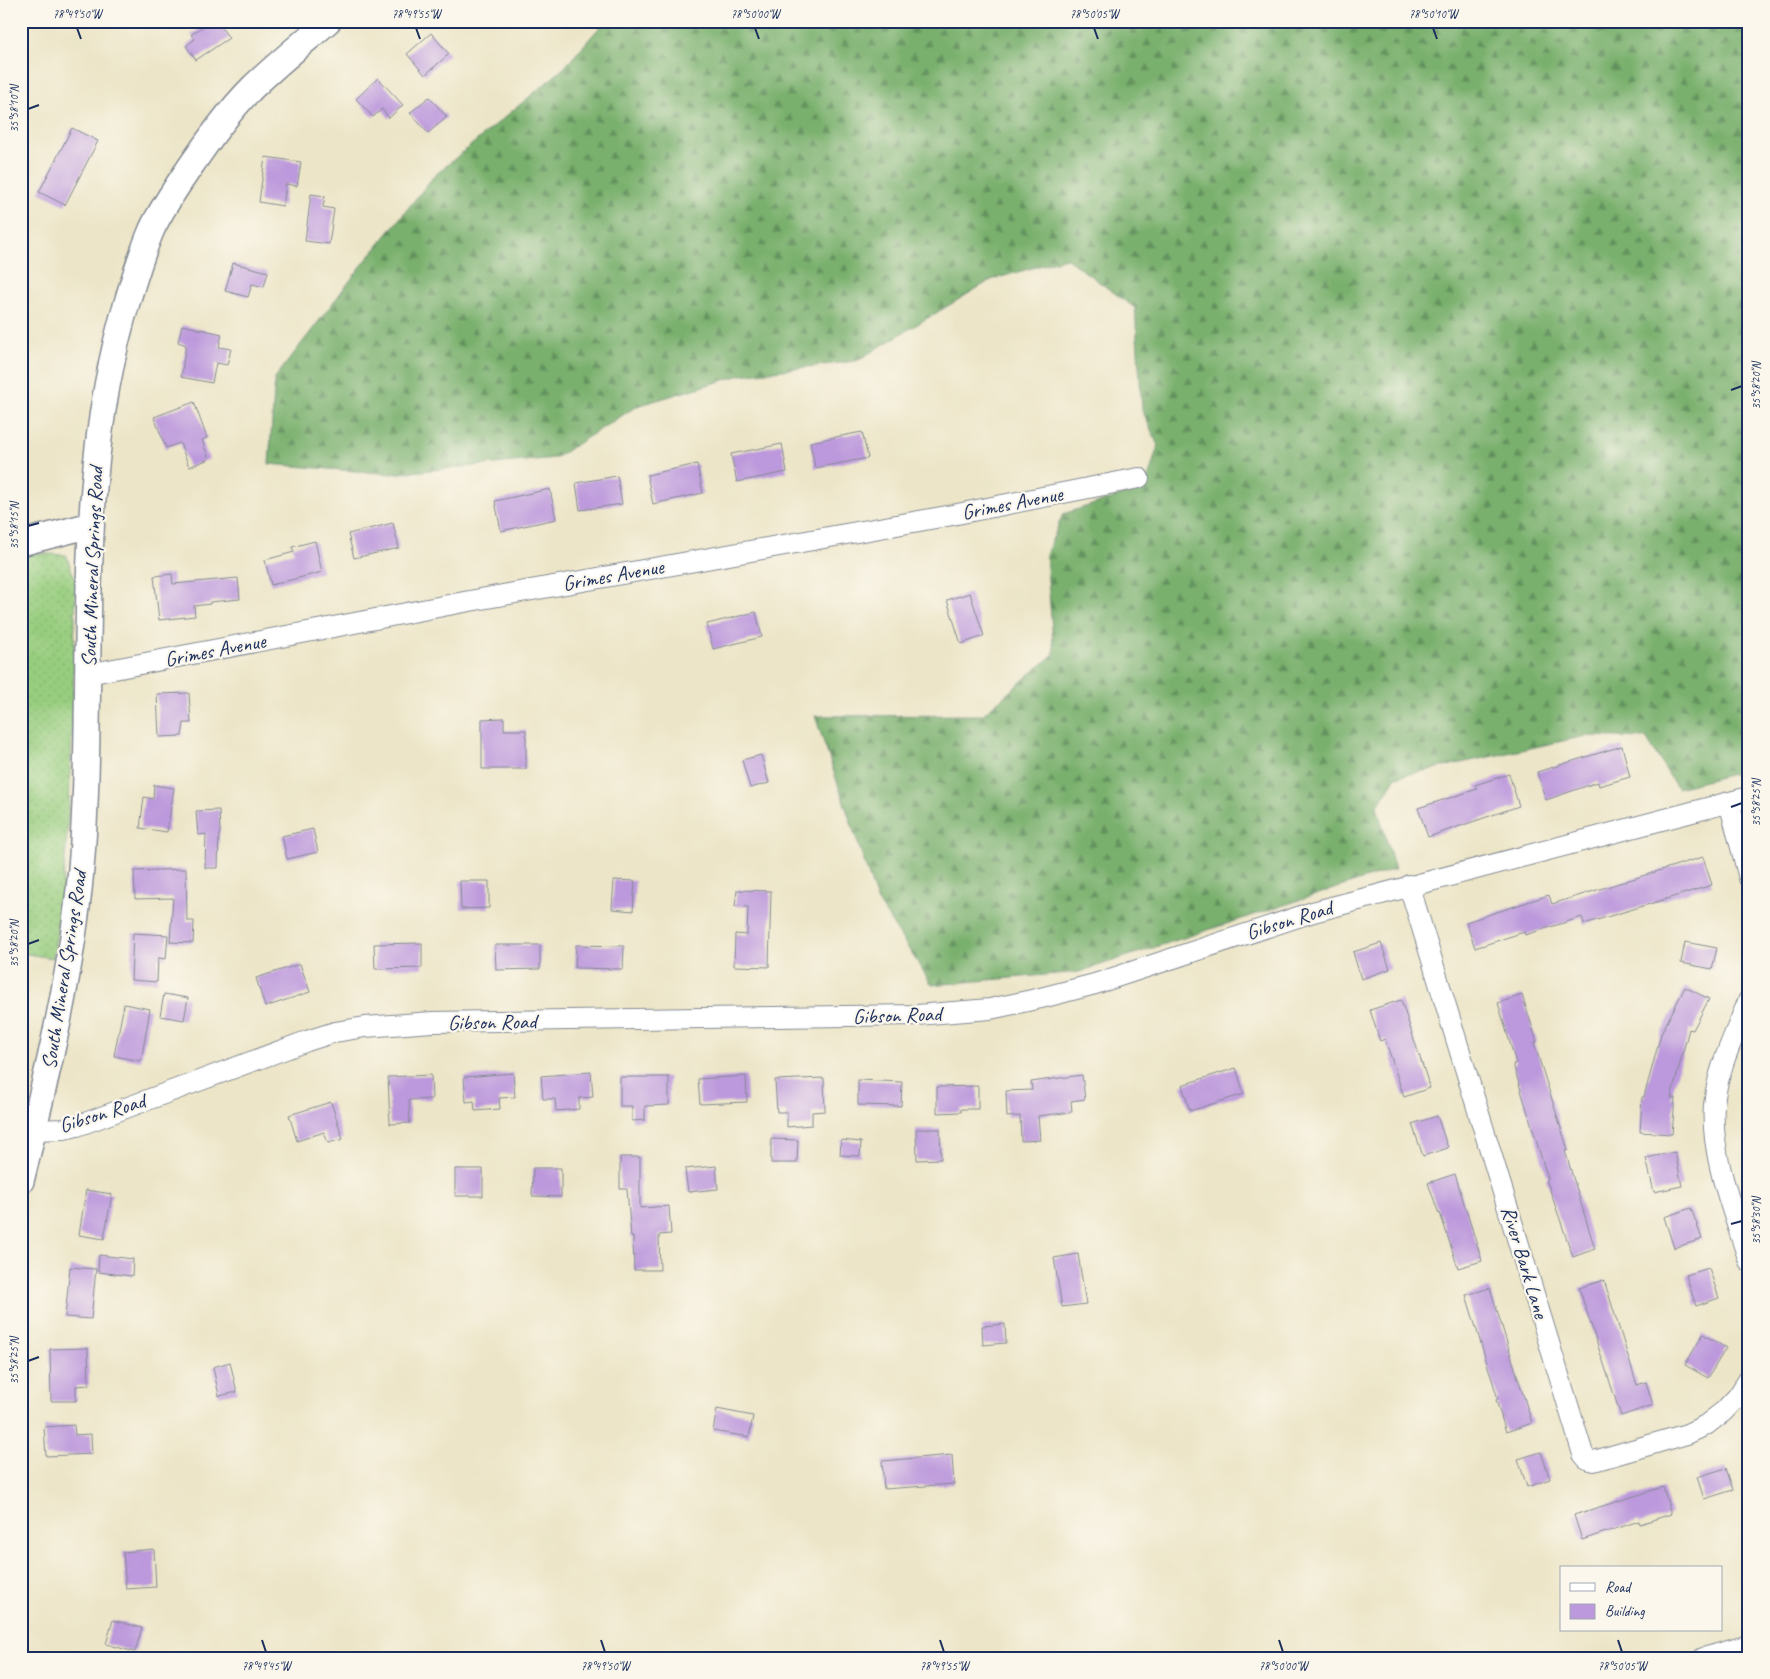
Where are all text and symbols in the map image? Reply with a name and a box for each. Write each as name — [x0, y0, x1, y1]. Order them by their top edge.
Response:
text: 78°49'50"W — [53, 6, 104, 22]
text: 78°49'55"W — [392, 6, 443, 22]
text: 78°50'00"W — [731, 6, 782, 22]
text: 78°50'05"W — [1070, 6, 1121, 22]
text: 78°50'10"W — [1409, 6, 1460, 22]
text: 35°58'10"N — [6, 84, 22, 133]
text: 35°58'20"N — [1748, 361, 1764, 410]
street label: South Mineral Springs Road — [76, 463, 109, 668]
street label: Grimes Avenue — [959, 480, 1066, 525]
text: 35°58'15"N — [6, 501, 22, 550]
street label: Grimes Avenue — [561, 553, 667, 597]
street label: Grimes Avenue — [162, 627, 269, 672]
text: 35°58'25"N — [1748, 778, 1764, 827]
street label: South Mineral Springs Road — [35, 865, 93, 1071]
street label: Gibson Road — [1243, 894, 1339, 945]
text: 35°58'20"N — [6, 919, 22, 968]
street label: Gibson Road — [852, 1000, 945, 1030]
street label: Gibson Road — [448, 1008, 540, 1036]
street label: Gibson Road — [56, 1087, 152, 1138]
text: 35°58'30"N — [1748, 1196, 1764, 1245]
street label: River Bark Lane — [1496, 1203, 1555, 1322]
text: 35°58'25"N — [6, 1336, 22, 1385]
legend — [1560, 1566, 1722, 1632]
text: Road — [1605, 1578, 1632, 1597]
text: Building — [1605, 1602, 1645, 1621]
text: 78°49'45"W — [242, 1658, 293, 1674]
text: 78°49'50"W — [581, 1658, 632, 1674]
text: 78°49'55"W — [920, 1658, 971, 1674]
text: 78°50'00"W — [1259, 1658, 1310, 1674]
text: 78°50'05"W — [1598, 1658, 1649, 1674]

